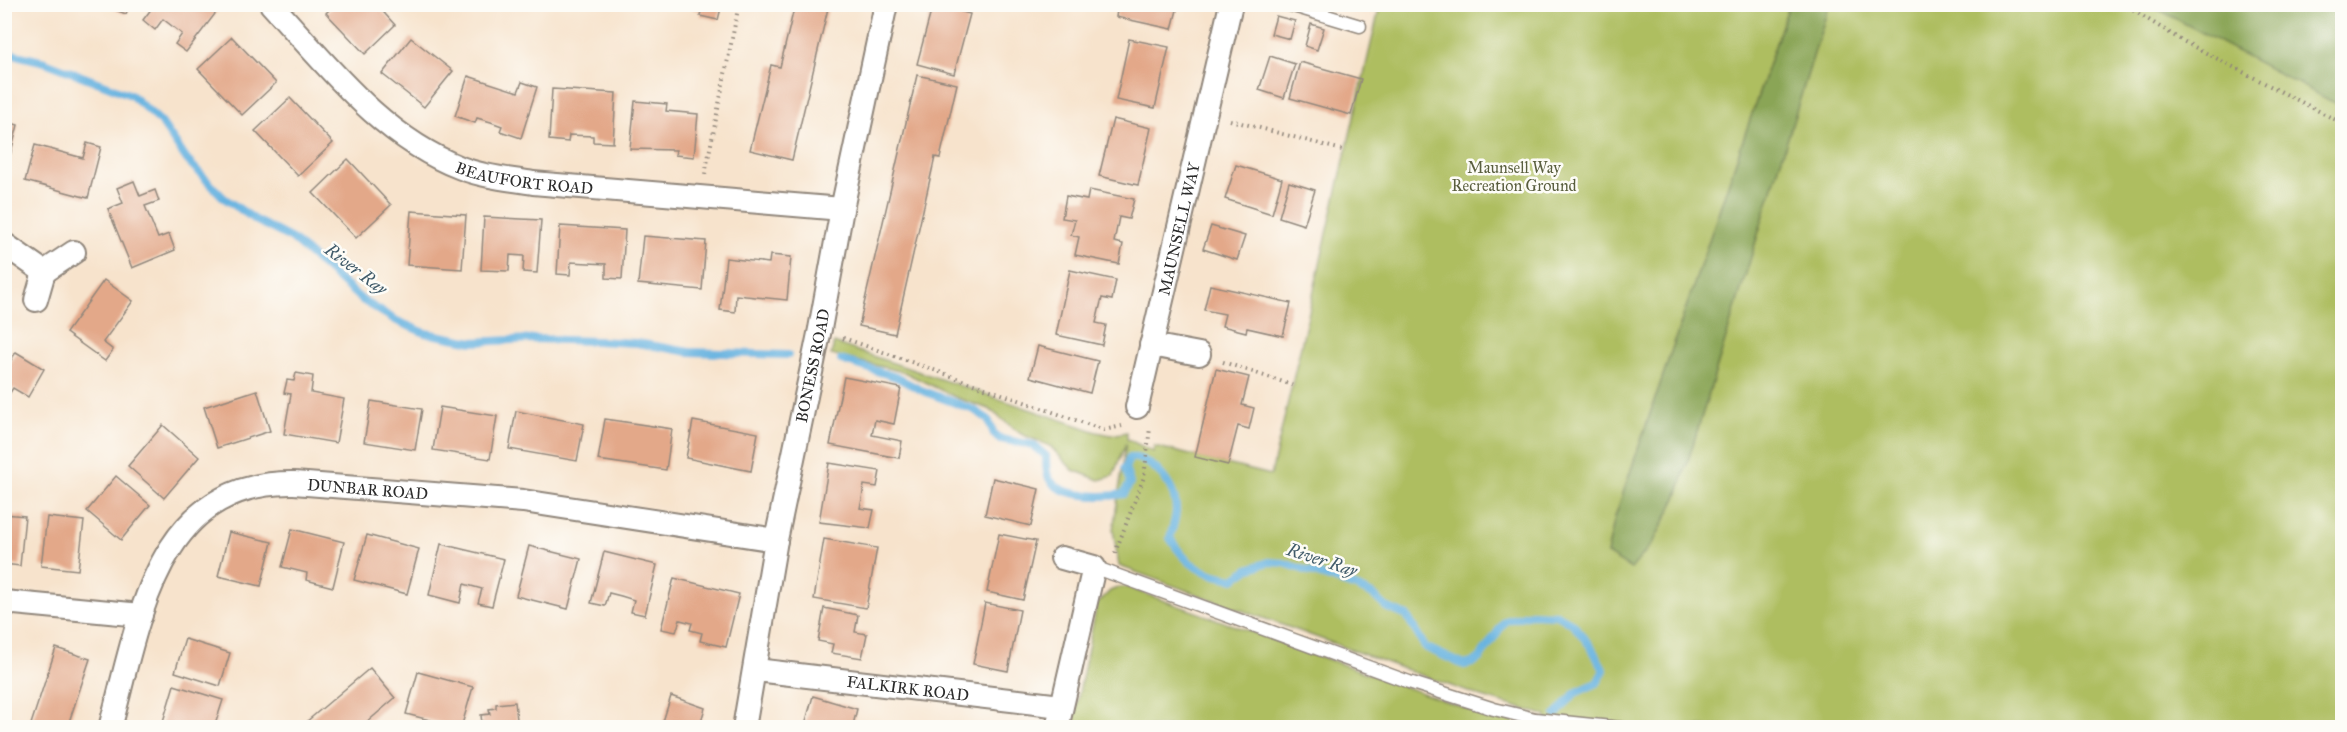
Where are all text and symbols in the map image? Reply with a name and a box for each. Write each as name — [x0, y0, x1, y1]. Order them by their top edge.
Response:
street label: BEAUFORT ROAD — [453, 158, 594, 198]
park label: Maunsell Way Recreation Ground — [1451, 158, 1577, 195]
street label: MAUNSELL WAY — [1154, 160, 1204, 297]
water label: River Ray — [320, 238, 393, 300]
street label: BONESS ROAD — [792, 307, 834, 424]
street label: DUNBAR ROAD — [307, 475, 429, 504]
water label: River Ray — [1283, 538, 1361, 582]
street label: FALKIRK ROAD — [846, 672, 970, 705]

